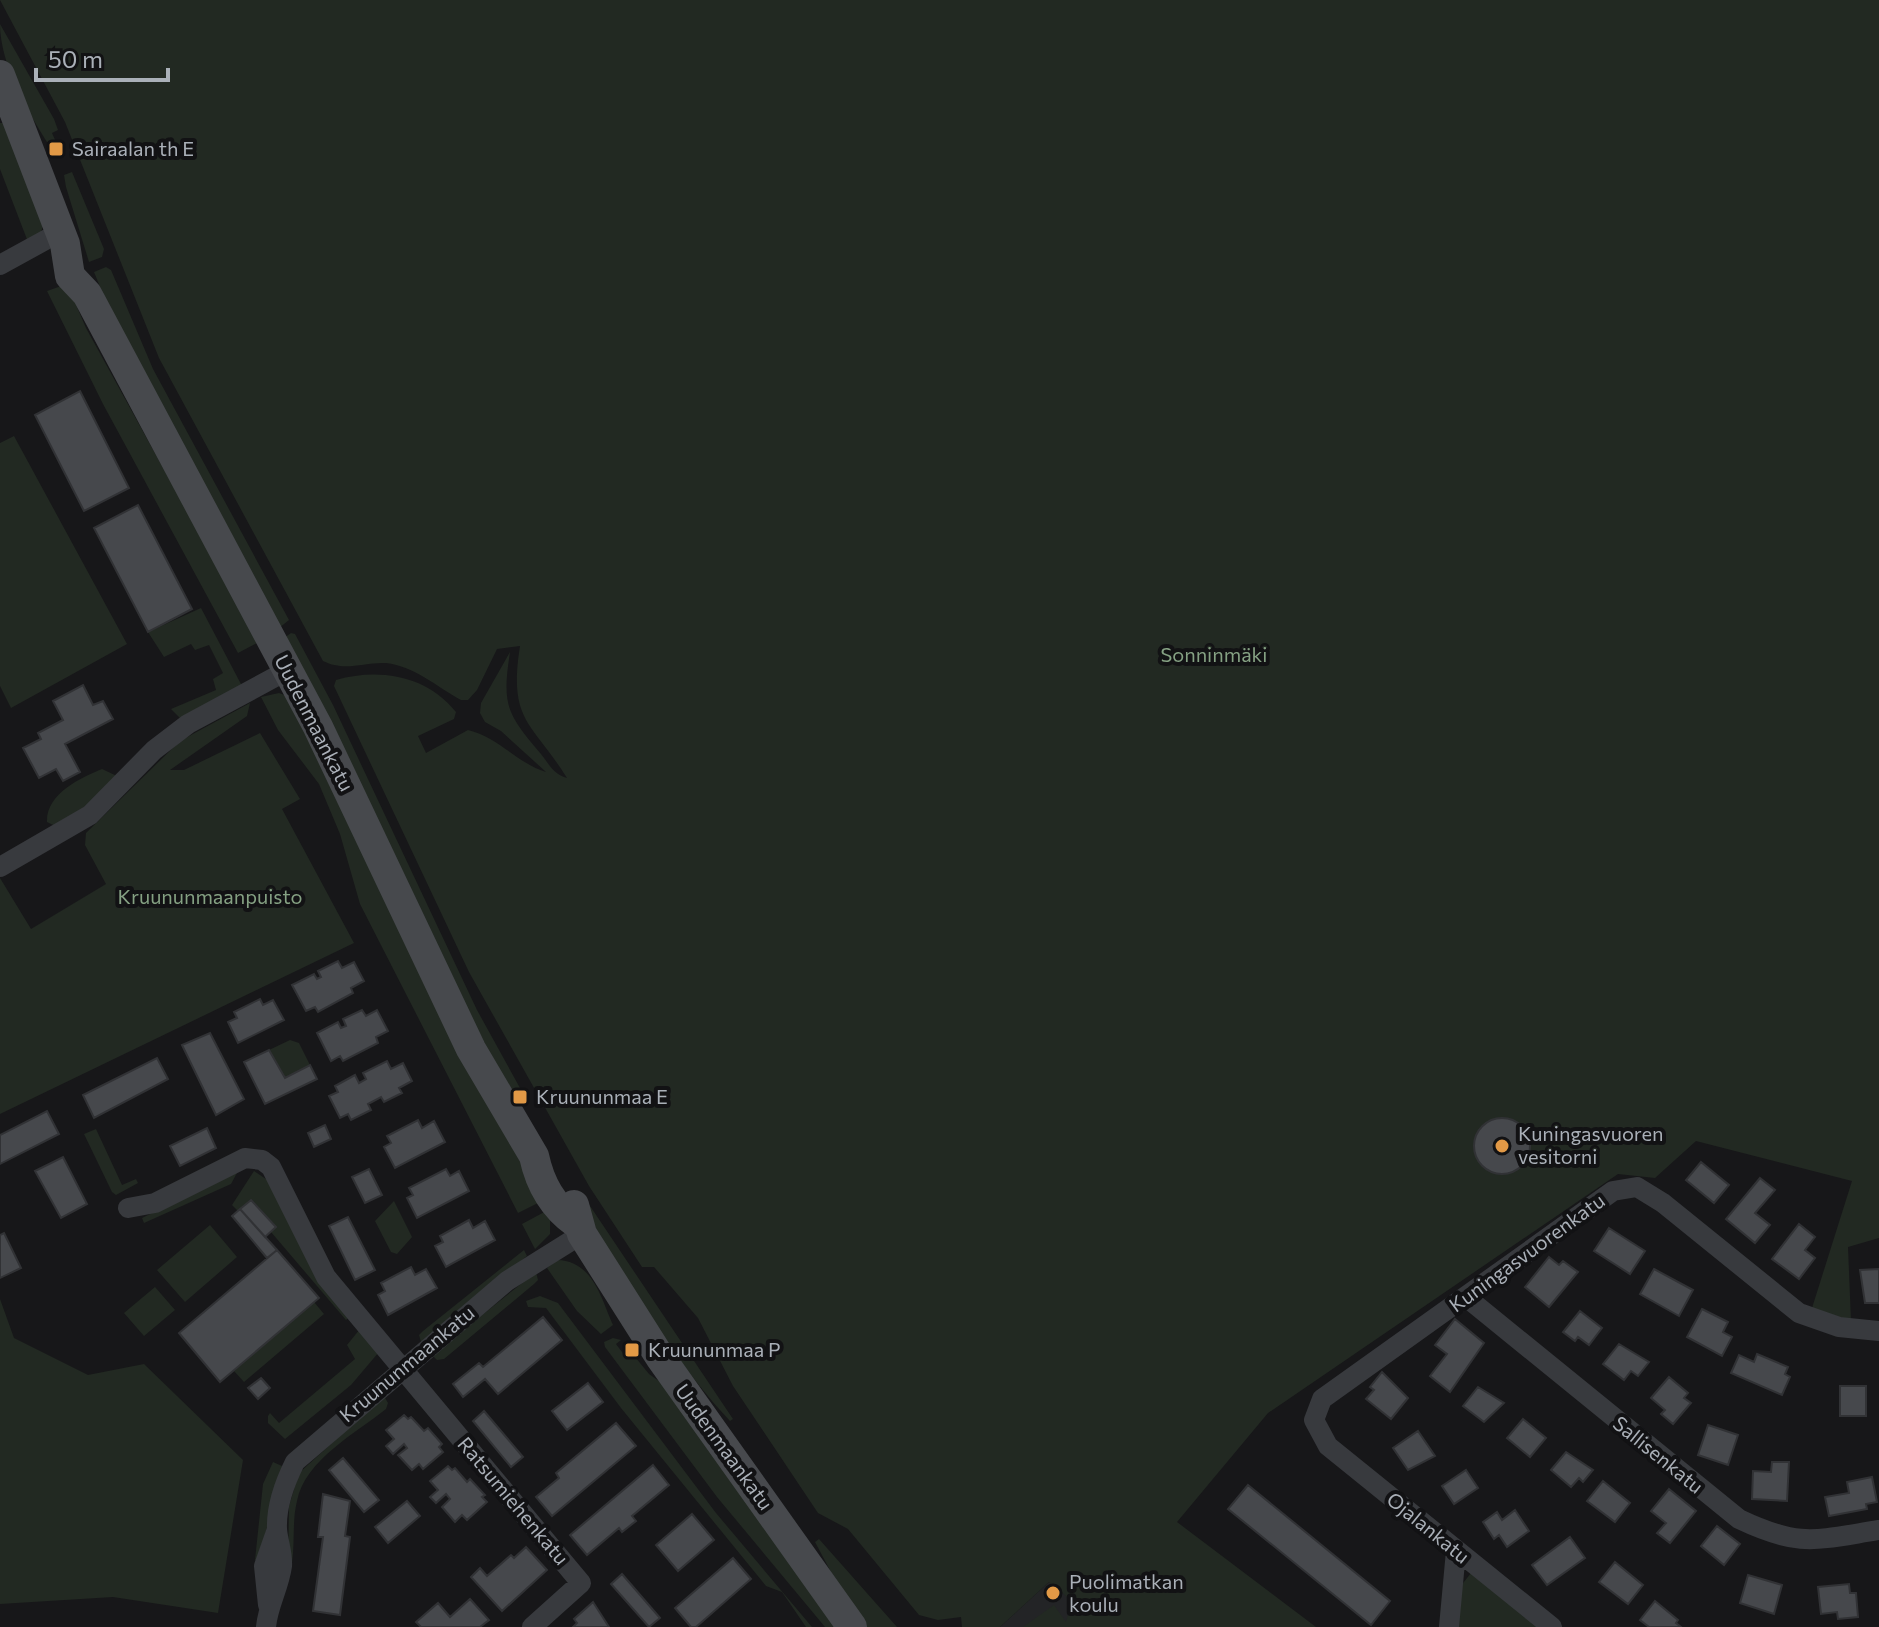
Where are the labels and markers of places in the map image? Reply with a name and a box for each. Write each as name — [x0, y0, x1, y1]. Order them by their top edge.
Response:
place label: Sairaalan th E — [72, 136, 194, 160]
marker: Sairaalan th E — [47, 140, 65, 158]
place label: Kruununmaa E — [536, 1084, 668, 1108]
marker: Kruununmaa E — [511, 1088, 529, 1106]
place label: Kuningasvuoren vesitorni — [1518, 1121, 1664, 1168]
marker: Kuningasvuoren vesitorni — [1493, 1137, 1511, 1155]
place label: Kruununmaa P — [648, 1337, 781, 1361]
marker: Kruununmaa P — [623, 1341, 641, 1359]
place label: Puolimatkan koulu — [1069, 1569, 1184, 1616]
marker: Puolimatkan koulu — [1044, 1584, 1062, 1602]

